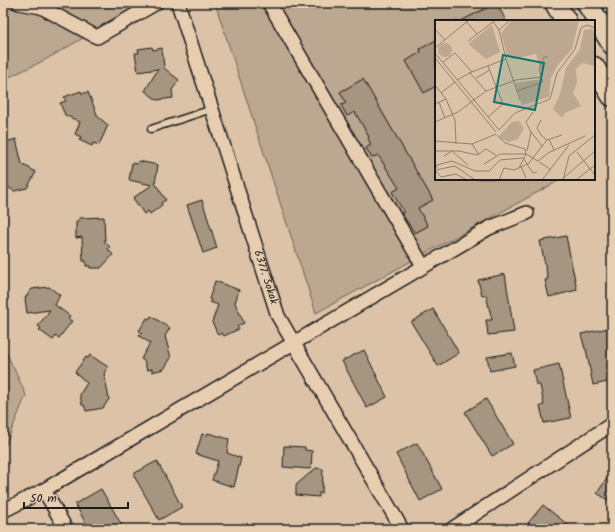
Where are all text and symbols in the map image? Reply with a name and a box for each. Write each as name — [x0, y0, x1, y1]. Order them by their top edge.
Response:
inset map — [435, 20, 595, 180]
street label: 6377. Sokak — [249, 248, 283, 308]
scale bar — [24, 484, 128, 510]
text: 50 m — [30, 489, 57, 508]

